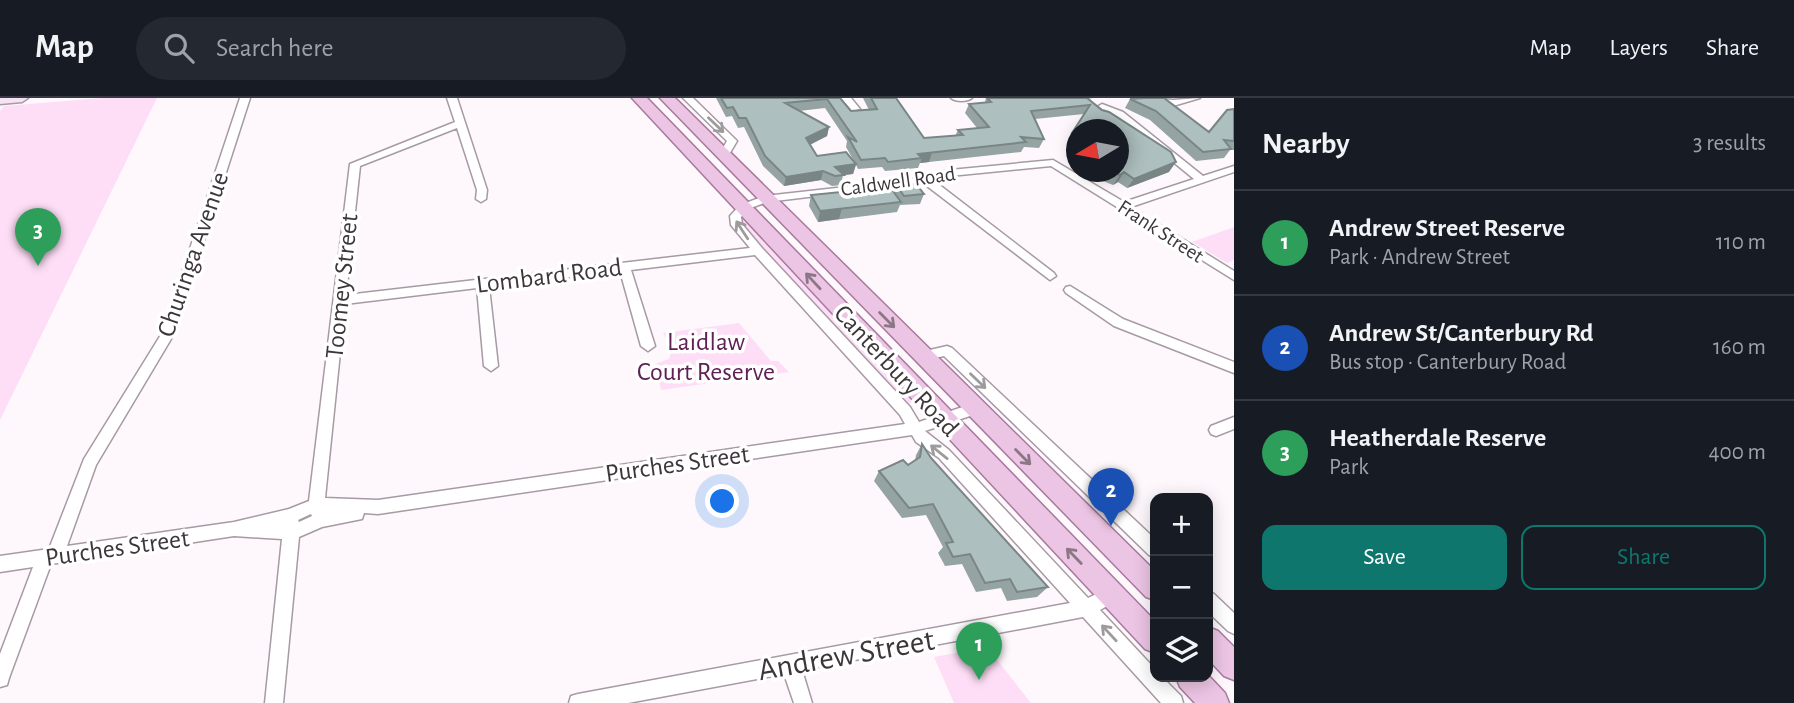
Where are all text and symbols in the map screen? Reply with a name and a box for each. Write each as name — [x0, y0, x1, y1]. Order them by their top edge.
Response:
search box — [136, 17, 626, 80]
icon: search — [160, 29, 198, 67]
text: Map — [35, 31, 94, 64]
text: Search here — [216, 35, 334, 61]
text: Map — [1529, 36, 1571, 60]
text: Layers — [1609, 36, 1668, 60]
text: Share — [1706, 36, 1759, 60]
one-way arrow — [707, 117, 724, 134]
north arrow — [1066, 119, 1129, 182]
text: Nearby — [1262, 129, 1350, 159]
text: 3 results — [1693, 132, 1766, 155]
street label: Caldwell Road — [839, 163, 957, 200]
street label: Churinga Avenue — [153, 169, 233, 340]
street label: Frank Street — [1114, 196, 1208, 267]
pin: 3 — [15, 208, 61, 266]
street label: Toomey Street — [321, 212, 363, 360]
text: Andrew Street Reserve — [1329, 215, 1565, 241]
one-way arrow — [734, 220, 748, 240]
text: 1 — [1281, 231, 1289, 254]
text: 110 m — [1716, 231, 1766, 254]
text: Park · Andrew Street — [1329, 246, 1510, 269]
street label: Lombard Road — [475, 254, 624, 298]
one-way arrow — [804, 273, 821, 290]
street label: Canterbury Road — [829, 300, 963, 441]
one-way arrow — [879, 312, 896, 329]
text: Andrew St/Canterbury Rd — [1329, 320, 1594, 346]
park label: Laidlaw Court Reserve — [637, 329, 775, 385]
text: 2 — [1280, 336, 1290, 359]
text: 160 m — [1713, 336, 1766, 359]
text: Bus stop · Canterbury Road — [1329, 351, 1566, 374]
one-way arrow — [969, 372, 986, 389]
text: Heatherdale Reserve — [1329, 425, 1546, 451]
street label: Purches Street — [603, 441, 751, 487]
text: 3 — [1280, 441, 1290, 464]
text: 400 m — [1708, 441, 1766, 464]
one-way arrow — [930, 444, 948, 459]
one-way arrow — [1014, 449, 1031, 466]
text: Park — [1329, 456, 1369, 479]
pin: 2 — [1088, 468, 1134, 526]
your location — [705, 484, 739, 518]
map controls — [1150, 493, 1213, 682]
button: + — [1150, 493, 1213, 556]
street label: Purches Street — [43, 525, 191, 571]
button: Save — [1262, 525, 1507, 590]
button: Share — [1521, 525, 1766, 590]
one-way arrow — [1066, 547, 1083, 564]
button: − — [1150, 556, 1213, 619]
button: layers — [1150, 619, 1213, 682]
pin: 1 — [956, 622, 1002, 680]
street label: Andrew Street — [756, 624, 937, 686]
one-way arrow — [1101, 624, 1118, 641]

